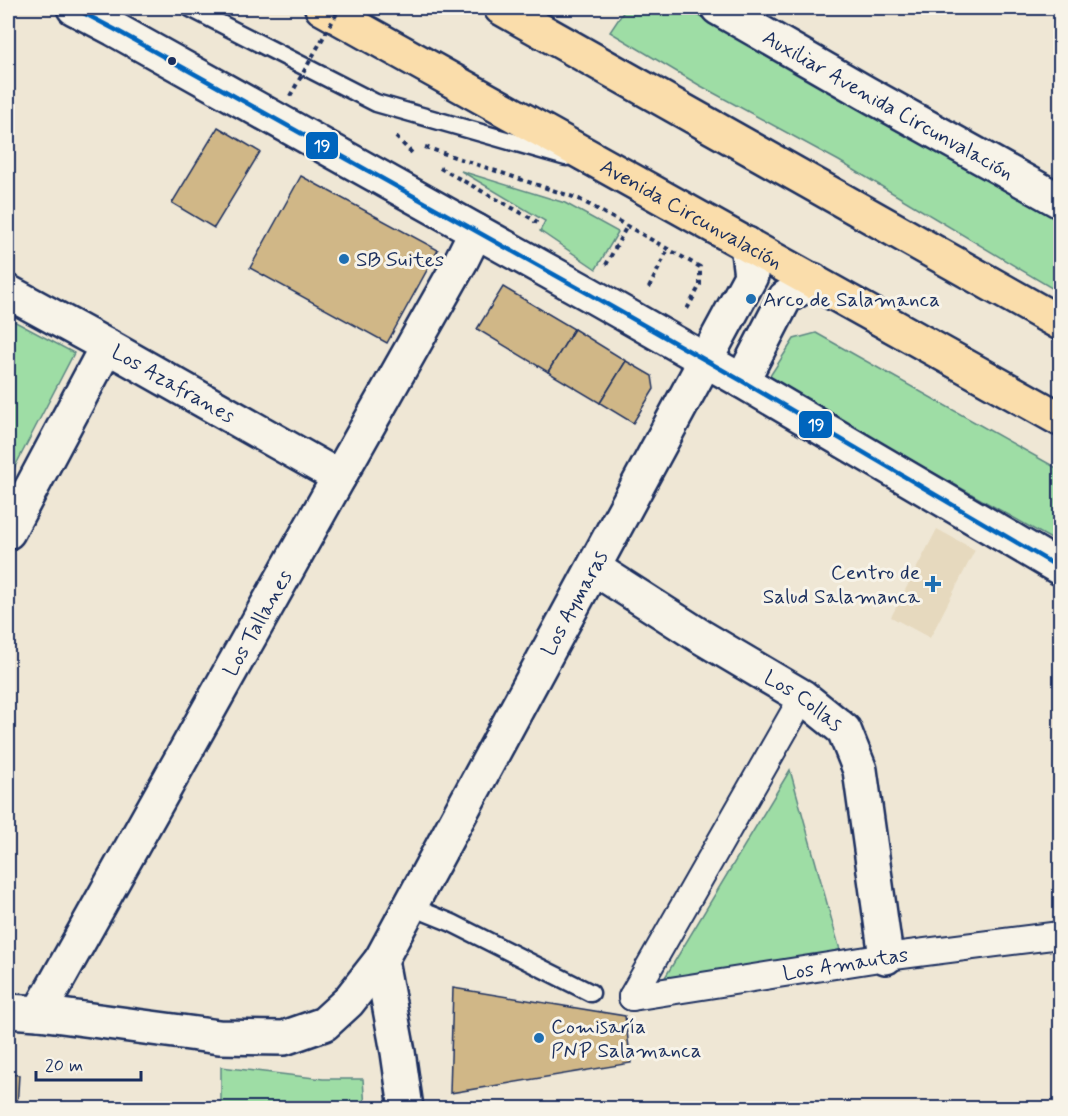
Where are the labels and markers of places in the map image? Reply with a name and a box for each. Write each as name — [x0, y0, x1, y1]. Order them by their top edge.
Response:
unlabelled marker — [166, 55, 178, 67]
place label: SB Suites — [356, 246, 444, 274]
marker: SB Suites — [337, 252, 351, 266]
place label: Arco de Salamanca — [763, 286, 940, 314]
marker: Arco de Salamanca — [744, 292, 758, 306]
place label: Centro de Salud Salamanca — [763, 559, 920, 611]
marker: Centro de Salud Salamanca — [924, 575, 942, 593]
place label: Comisaría PNP Salamanca — [551, 1013, 702, 1065]
marker: Comisaría PNP Salamanca — [532, 1031, 546, 1045]

